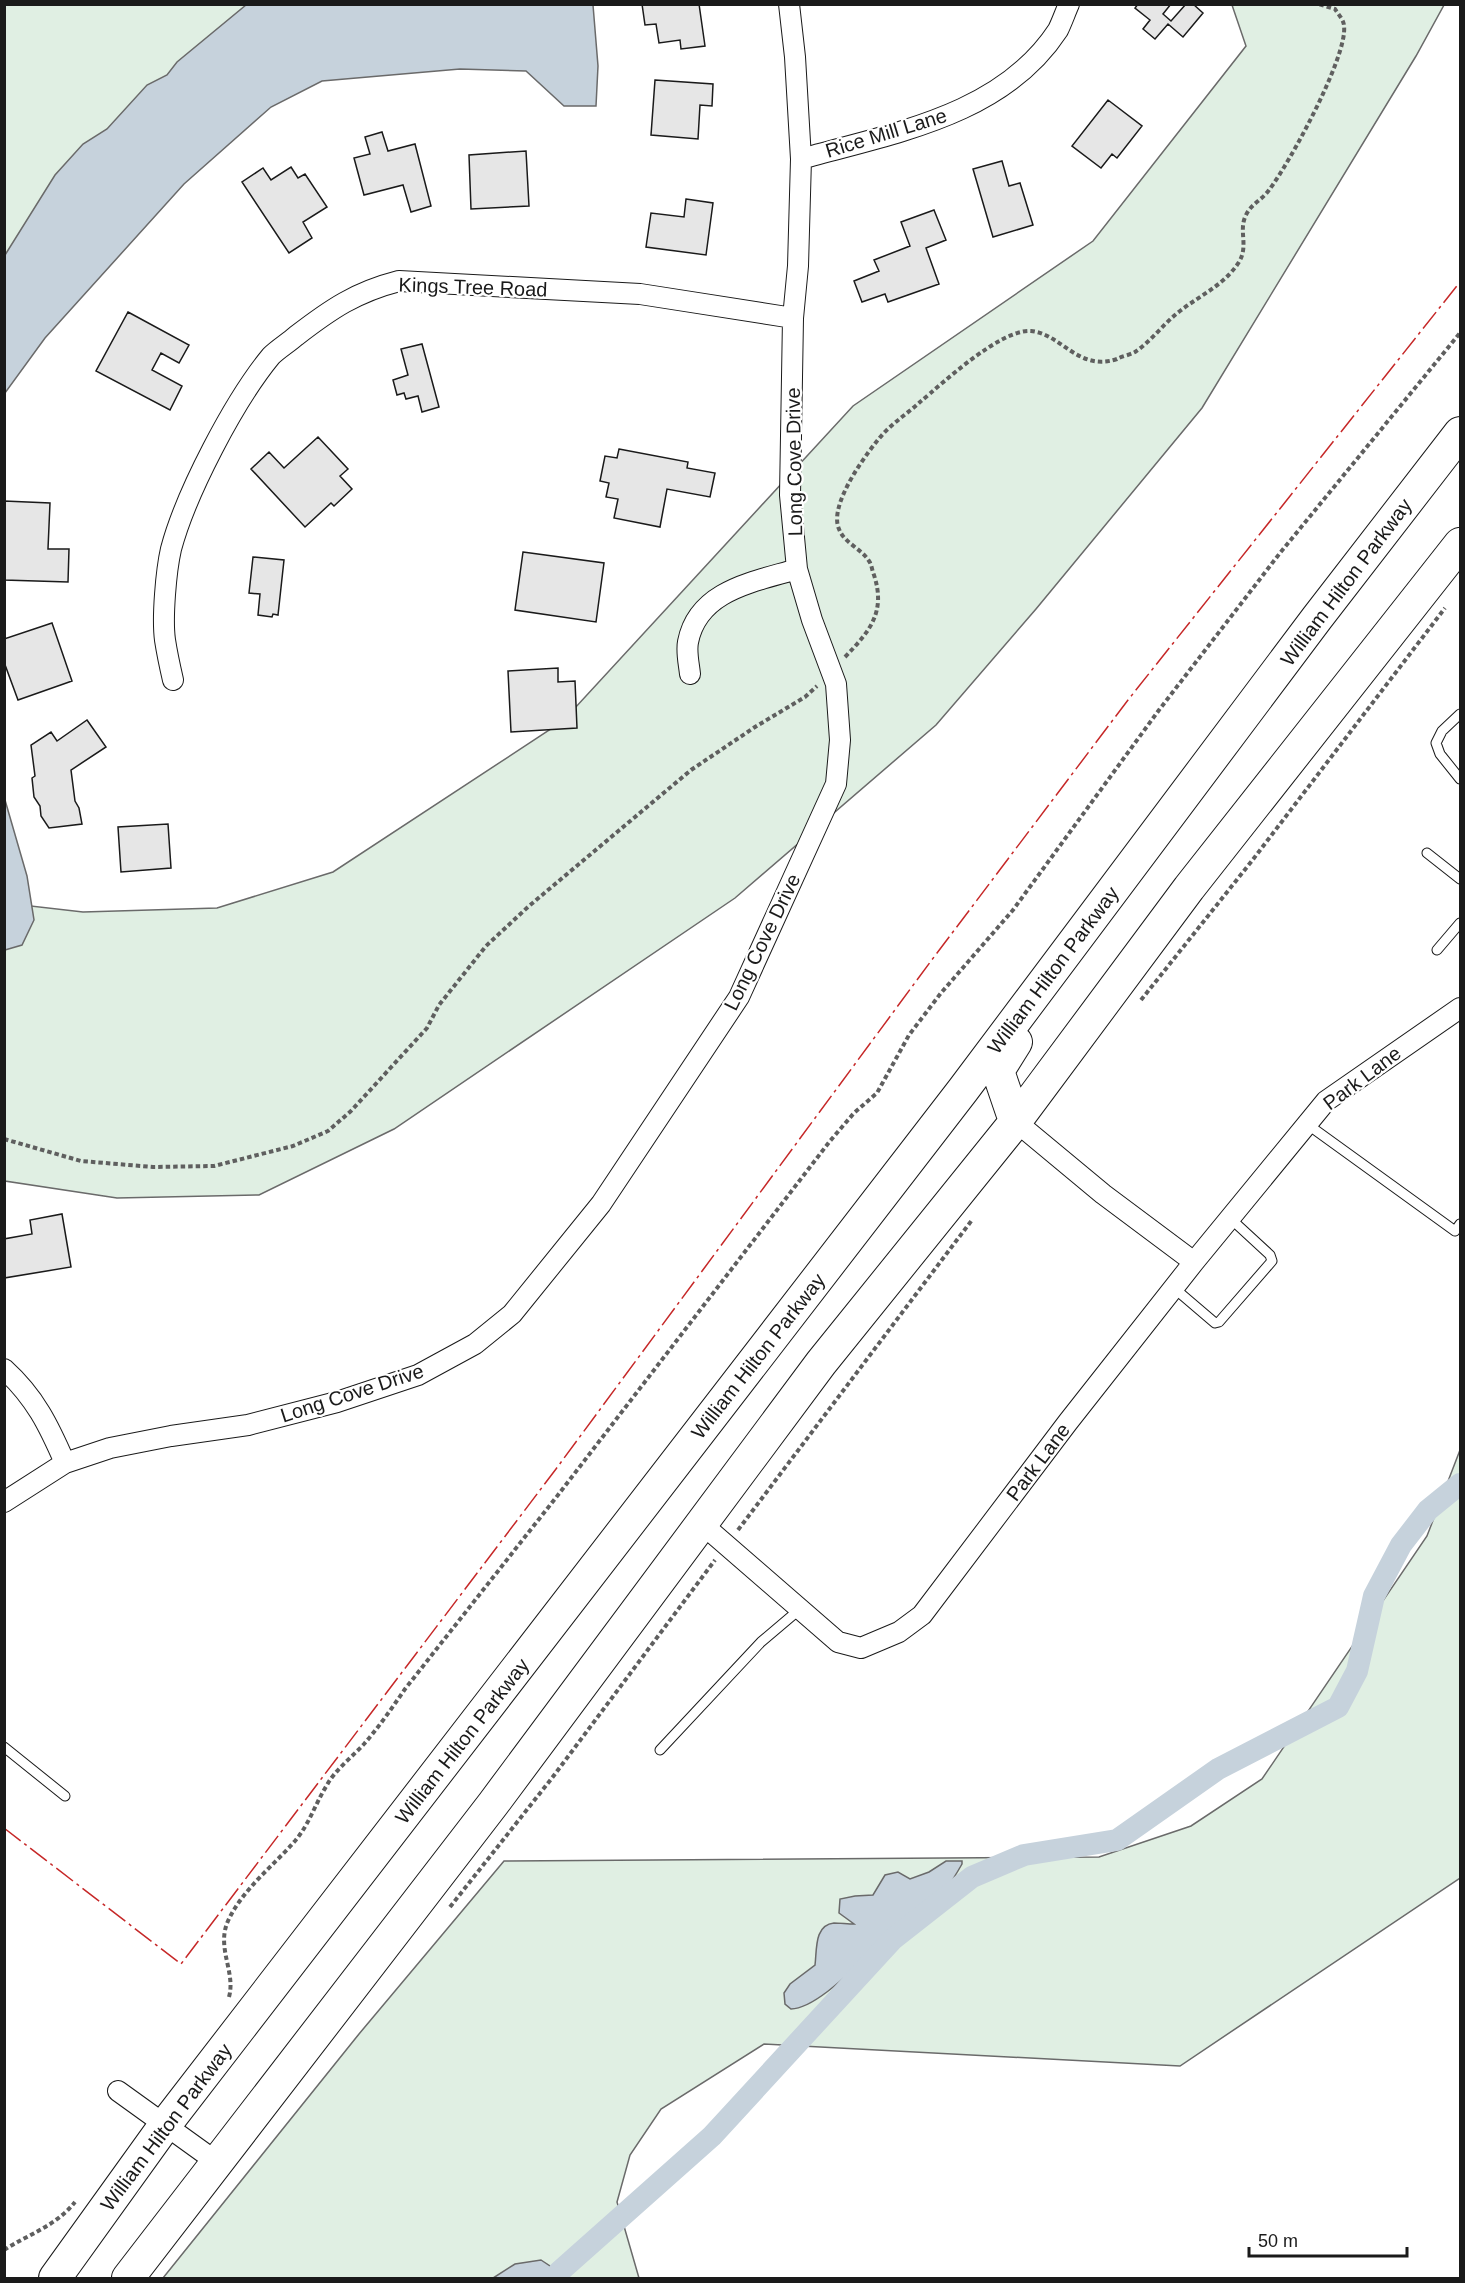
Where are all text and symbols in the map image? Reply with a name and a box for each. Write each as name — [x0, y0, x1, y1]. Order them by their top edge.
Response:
street label: Rice Mill Lane — [823, 104, 949, 162]
street label: Kings Tree Road — [398, 273, 548, 301]
street label: Long Cove Drive — [782, 387, 806, 537]
street label: William Hilton Parkway — [1276, 494, 1416, 670]
street label: Long Cove Drive — [719, 870, 805, 1014]
street label: William Hilton Parkway — [983, 882, 1123, 1058]
street label: Park Lane — [1319, 1042, 1405, 1114]
street label: William Hilton Parkway — [687, 1269, 829, 1443]
street label: Long Cove Drive — [278, 1360, 426, 1426]
street label: Park Lane — [1002, 1419, 1074, 1505]
street label: William Hilton Parkway — [391, 1654, 533, 1828]
street label: William Hilton Parkway — [96, 2039, 236, 2215]
scale bar — [1249, 2220, 1406, 2258]
text: 50 m — [1258, 2231, 1298, 2251]

